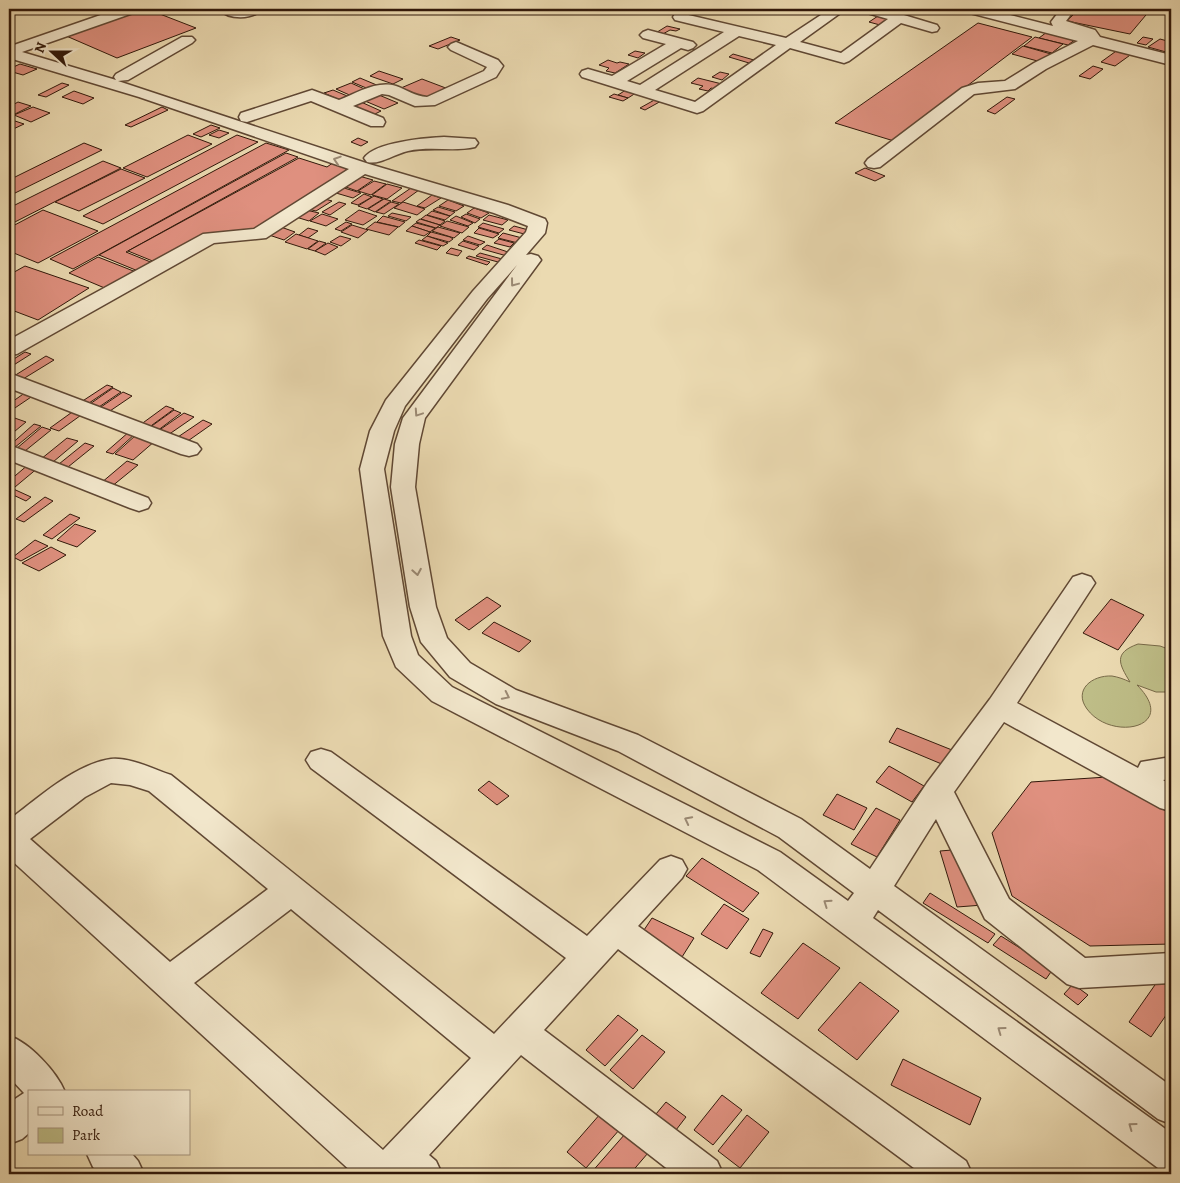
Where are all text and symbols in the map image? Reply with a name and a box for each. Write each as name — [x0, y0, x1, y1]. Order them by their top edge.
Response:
north arrow — [28, 28, 78, 78]
text: N — [30, 39, 51, 56]
one-way arrow — [333, 155, 342, 165]
one-way arrow — [512, 277, 520, 286]
one-way arrow — [415, 407, 424, 417]
one-way arrow — [412, 568, 422, 576]
one-way arrow — [500, 690, 509, 700]
one-way arrow — [684, 816, 693, 826]
one-way arrow — [823, 900, 833, 909]
one-way arrow — [997, 1027, 1007, 1036]
legend — [28, 1090, 190, 1156]
text: Road — [72, 1101, 104, 1121]
one-way arrow — [1128, 1123, 1138, 1132]
text: Park — [72, 1125, 101, 1145]

